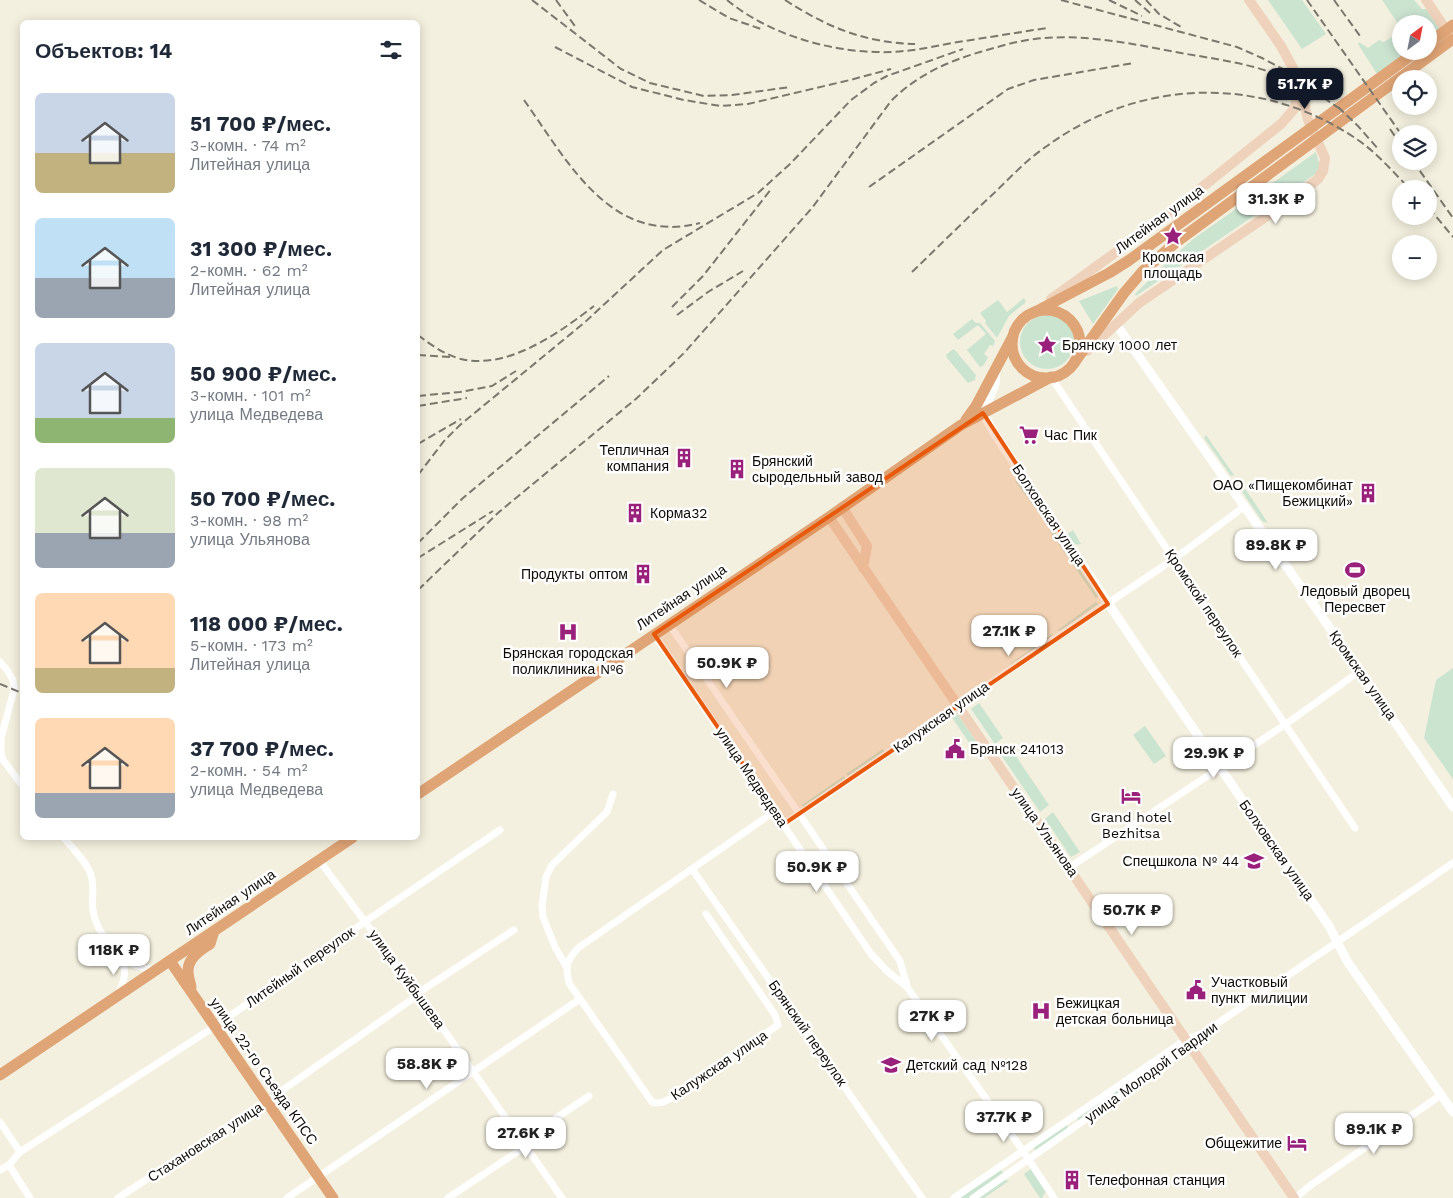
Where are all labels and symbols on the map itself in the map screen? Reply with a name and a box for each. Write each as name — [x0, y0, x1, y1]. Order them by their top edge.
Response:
north arrow — [1392, 15, 1438, 60]
pin: 51.7K ₽ — [1259, 68, 1351, 110]
street label: Литейная улица — [1112, 181, 1206, 256]
pin: 31.3K ₽ — [1230, 182, 1322, 225]
place icon: Кромская площадь — [1162, 225, 1184, 247]
place label: Кромская площадь — [1142, 249, 1204, 281]
place icon: Брянску 1000 лет — [1036, 334, 1058, 356]
place label: Брянску 1000 лет — [1062, 337, 1178, 353]
supermarket icon: Час Пик — [1018, 424, 1040, 446]
place label: Час Пик — [1044, 427, 1098, 443]
place label: Тепличная компания — [599, 442, 669, 474]
building icon: Тепличная компания — [673, 447, 695, 469]
place label: Брянский сыродельный завод — [752, 453, 883, 485]
building icon: Брянский сыродельный завод — [726, 458, 748, 480]
street label: Болховская улица — [1009, 461, 1089, 569]
place label: ОАО «Пищекомбинат Бежицкий» — [1213, 477, 1354, 509]
building icon: ОАО «Пищекомбинат Бежицкий» — [1357, 482, 1379, 504]
building icon: Корма32 — [624, 502, 646, 524]
place label: Корма32 — [650, 505, 707, 521]
pin: 89.8K ₽ — [1230, 528, 1322, 571]
street label: Кромской переулок — [1162, 546, 1247, 661]
sports icon: Ледовый дворец Пересвет — [1344, 559, 1366, 581]
street label: Литейная улица — [633, 561, 729, 633]
building icon: Продукты оптом — [632, 563, 654, 585]
place label: Продукты оптом — [521, 566, 628, 582]
place label: Ледовый дворец Пересвет — [1300, 583, 1410, 615]
pin: 27.1K ₽ — [963, 614, 1055, 657]
hospital icon: Брянская городская поликлиника №6 — [557, 621, 579, 643]
street label: Кромская улица — [1326, 627, 1400, 723]
place label: Брянская городская поликлиника №6 — [503, 645, 633, 677]
pin: 50.9K ₽ — [681, 646, 773, 689]
street label: Калужская улица — [890, 678, 992, 756]
street label: улица Медведева — [713, 724, 791, 830]
pin: 29.9K ₽ — [1168, 736, 1260, 779]
public building icon: Брянск 241013 — [944, 738, 966, 760]
place label: Брянск 241013 — [970, 741, 1064, 757]
street label: улица Ульянова — [1008, 784, 1082, 880]
hotel icon: Grand hotel Bezhitsa — [1120, 785, 1142, 807]
street label: Болховская улица — [1236, 797, 1318, 903]
place label: Grand hotel Bezhitsa — [1091, 809, 1172, 841]
pin: 50.9K ₽ — [771, 850, 863, 893]
school or university icon: Спецшкола № 44 — [1243, 850, 1265, 872]
place label: Спецшкола № 44 — [1123, 853, 1239, 869]
street label: Литейная улица — [182, 866, 278, 938]
pin: 50.7K ₽ — [1086, 894, 1178, 936]
street label: Литейный переулок — [243, 923, 358, 1011]
street label: улица Куйбышева — [366, 926, 448, 1032]
pin: 118K ₽ — [73, 934, 155, 976]
place label: Участковый пункт милиции — [1211, 974, 1308, 1006]
street label: Брянский переулок — [765, 977, 851, 1090]
public building icon: Участковый пункт милиции — [1185, 979, 1207, 1001]
street label: улица 22-го Съезда КПСС — [207, 995, 321, 1147]
place label: Бежицкая детская больница — [1056, 995, 1174, 1027]
pin: 27K ₽ — [897, 1000, 967, 1042]
hospital icon: Бежицкая детская больница — [1030, 1000, 1052, 1022]
street label: улица Молодой Гвардии — [1082, 1018, 1220, 1126]
street label: Калужская улица — [668, 1027, 770, 1103]
pin: 58.8K ₽ — [381, 1048, 473, 1090]
school or university icon: Детский сад №128 — [880, 1054, 902, 1076]
place label: Детский сад №128 — [906, 1057, 1028, 1073]
street label: Стахановская улица — [145, 1099, 266, 1185]
pin: 37.7K ₽ — [958, 1100, 1050, 1143]
pin: 89.1K ₽ — [1328, 1112, 1420, 1155]
pin: 27.6K ₽ — [480, 1116, 572, 1159]
hotel icon: Общежитие — [1286, 1132, 1308, 1154]
place label: Общежитие — [1205, 1135, 1282, 1151]
building icon: Телефонная станция — [1061, 1169, 1083, 1191]
place label: Телефонная станция — [1087, 1172, 1225, 1188]

